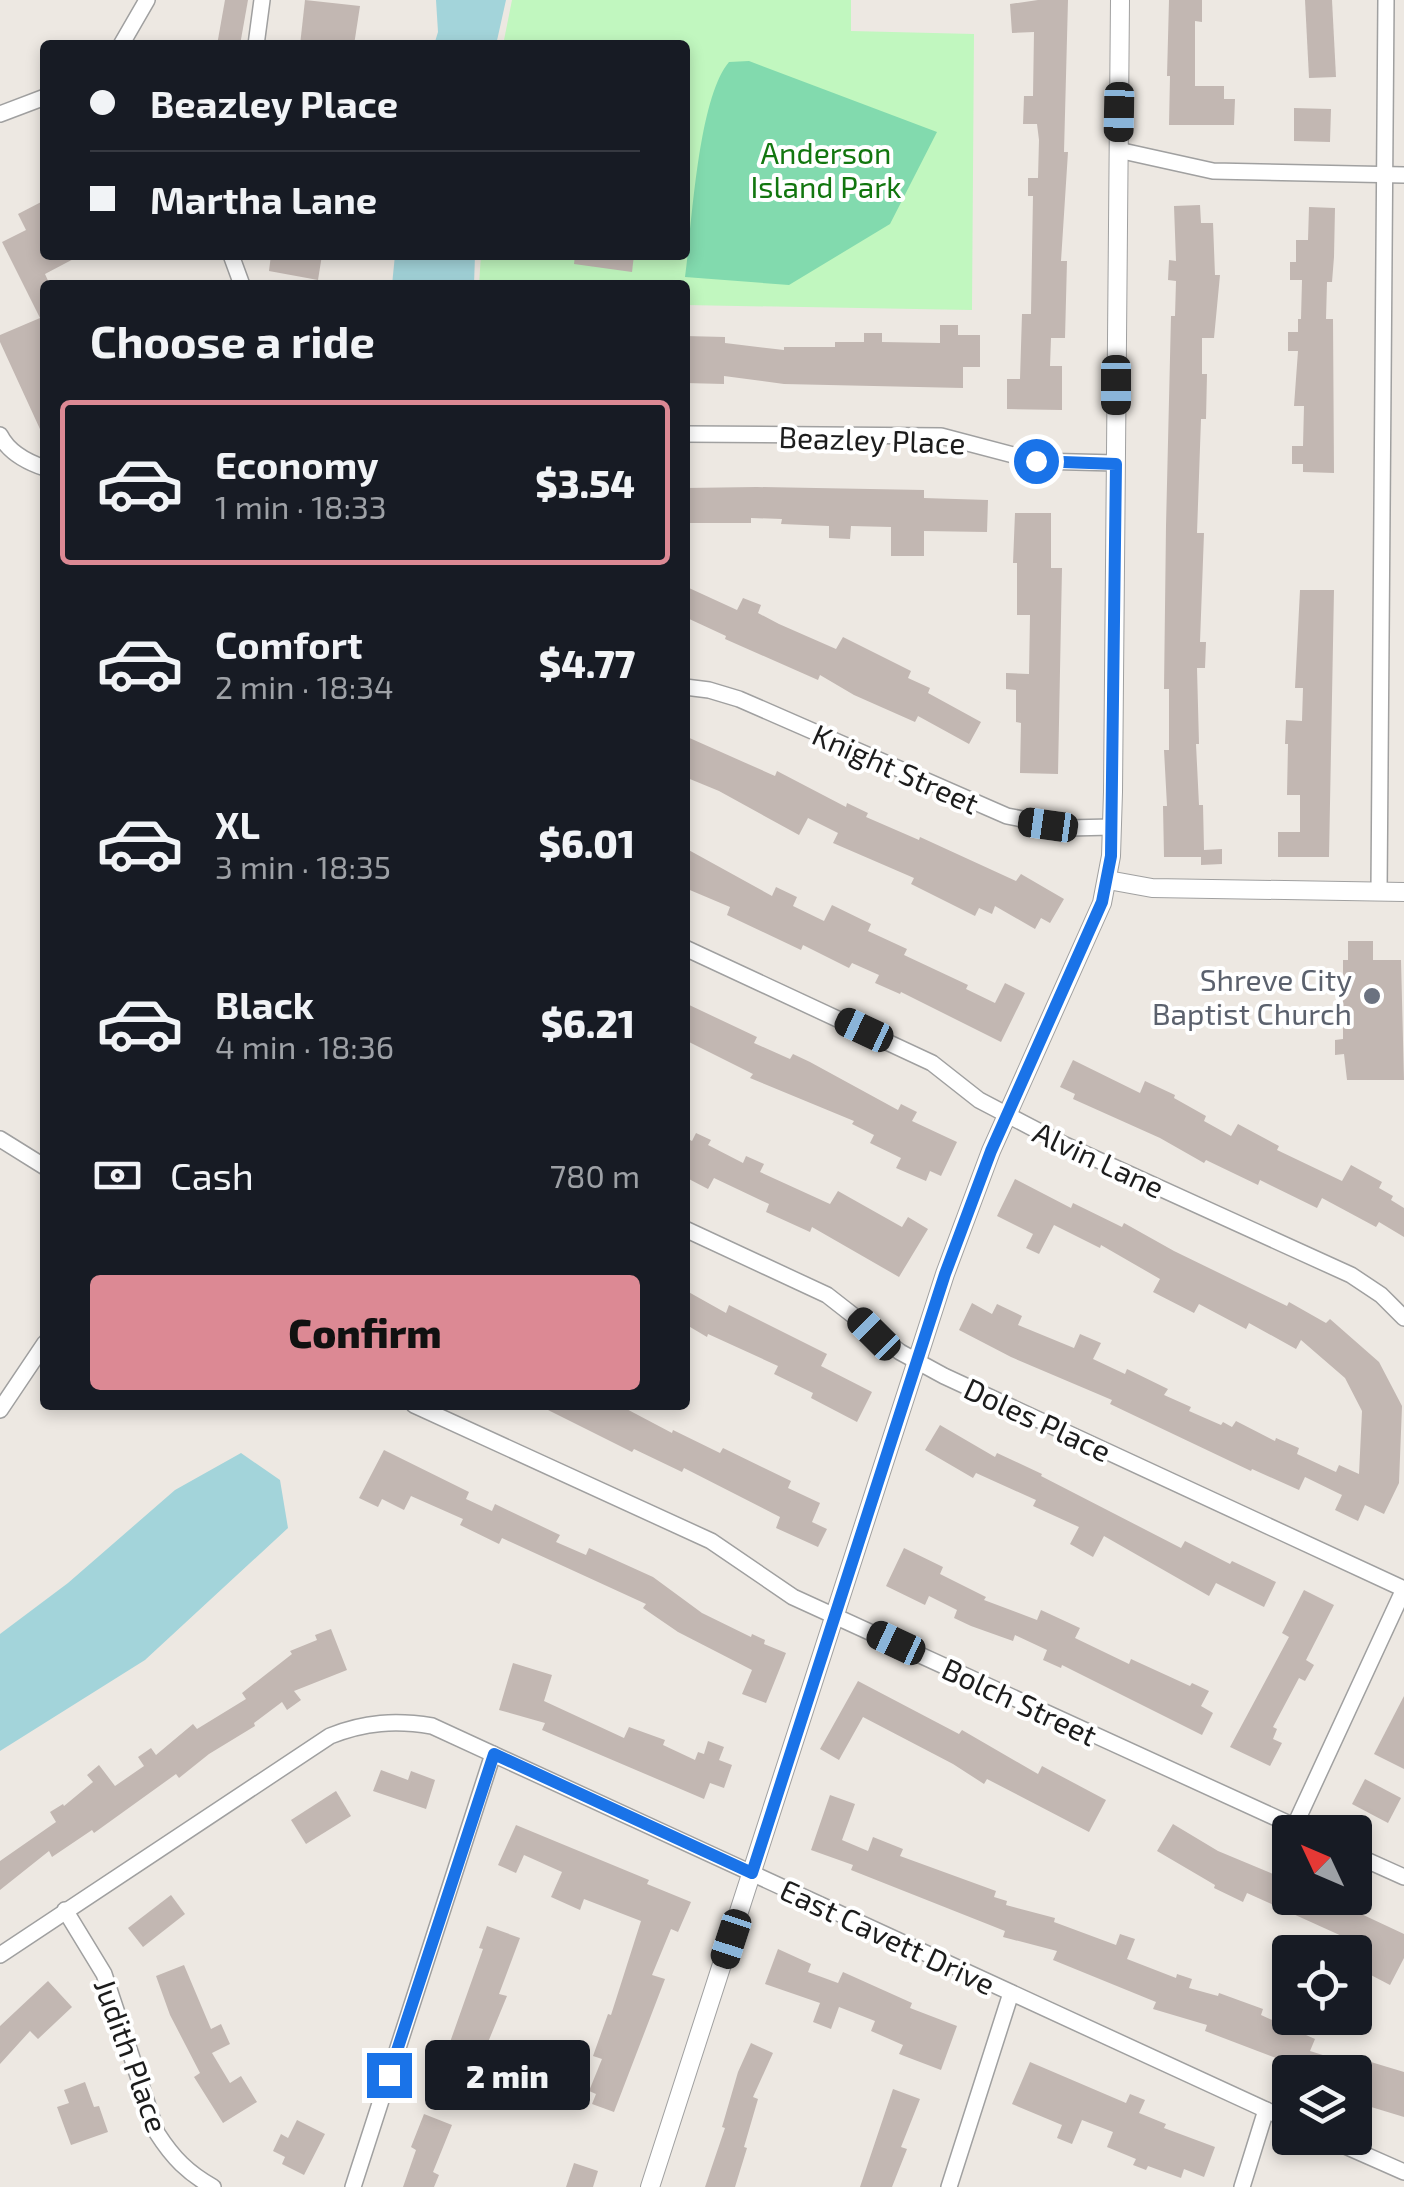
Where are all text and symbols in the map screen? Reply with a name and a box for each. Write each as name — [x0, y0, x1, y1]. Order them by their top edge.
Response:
text: Beazley Place — [150, 80, 398, 126]
car — [1103, 82, 1135, 142]
park label: Anderson Island Park — [750, 134, 902, 204]
text: Martha Lane — [150, 176, 377, 222]
text: Choose a ride — [90, 313, 375, 367]
car — [1101, 355, 1131, 415]
street label: Beazley Place — [778, 418, 966, 460]
icon: car — [95, 438, 185, 528]
route start — [1014, 439, 1059, 484]
text: Economy — [215, 441, 379, 487]
text: $3.54 — [535, 460, 635, 506]
text: 1 min · 18:33 — [215, 487, 387, 525]
icon: car — [95, 618, 185, 708]
text: Comfort — [215, 621, 363, 667]
text: $4.77 — [539, 640, 635, 686]
text: 2 min · 18:34 — [215, 667, 394, 705]
street label: Knight Street — [807, 715, 985, 821]
icon: car — [95, 798, 185, 888]
text: XL — [215, 801, 260, 847]
car — [1016, 806, 1080, 844]
text: $6.01 — [539, 820, 635, 866]
text: 3 min · 18:35 — [215, 847, 391, 885]
place label: Shreve City Baptist Church — [1152, 961, 1352, 1031]
icon: car — [95, 978, 185, 1068]
text: Black — [215, 981, 314, 1027]
marker: Shreve City Baptist Church — [1361, 985, 1383, 1007]
text: $6.21 — [541, 1000, 635, 1046]
car — [830, 1004, 898, 1056]
text: 4 min · 18:36 — [215, 1027, 394, 1065]
street label: Alvin Lane — [1028, 1113, 1170, 1205]
icon: cash — [90, 1148, 145, 1203]
text: Cash — [170, 1152, 254, 1198]
text: 780 m — [550, 1156, 640, 1194]
button: Confirm — [90, 1275, 640, 1390]
car — [842, 1302, 906, 1366]
street label: Doles Place — [959, 1369, 1117, 1469]
car — [862, 1617, 930, 1669]
street label: Bolch Street — [937, 1649, 1103, 1753]
north arrow — [1272, 1815, 1372, 1915]
map controls — [1272, 1815, 1372, 2155]
street label: East Cavett Drive — [775, 1870, 1001, 2002]
car — [707, 1906, 755, 1972]
button: locate — [1272, 1935, 1372, 2035]
street label: Judith Place — [88, 1973, 176, 2137]
callout: 2 min — [424, 2040, 589, 2110]
route end — [367, 2053, 412, 2098]
button: layers — [1272, 2055, 1372, 2155]
text: 2 min — [466, 2056, 549, 2094]

